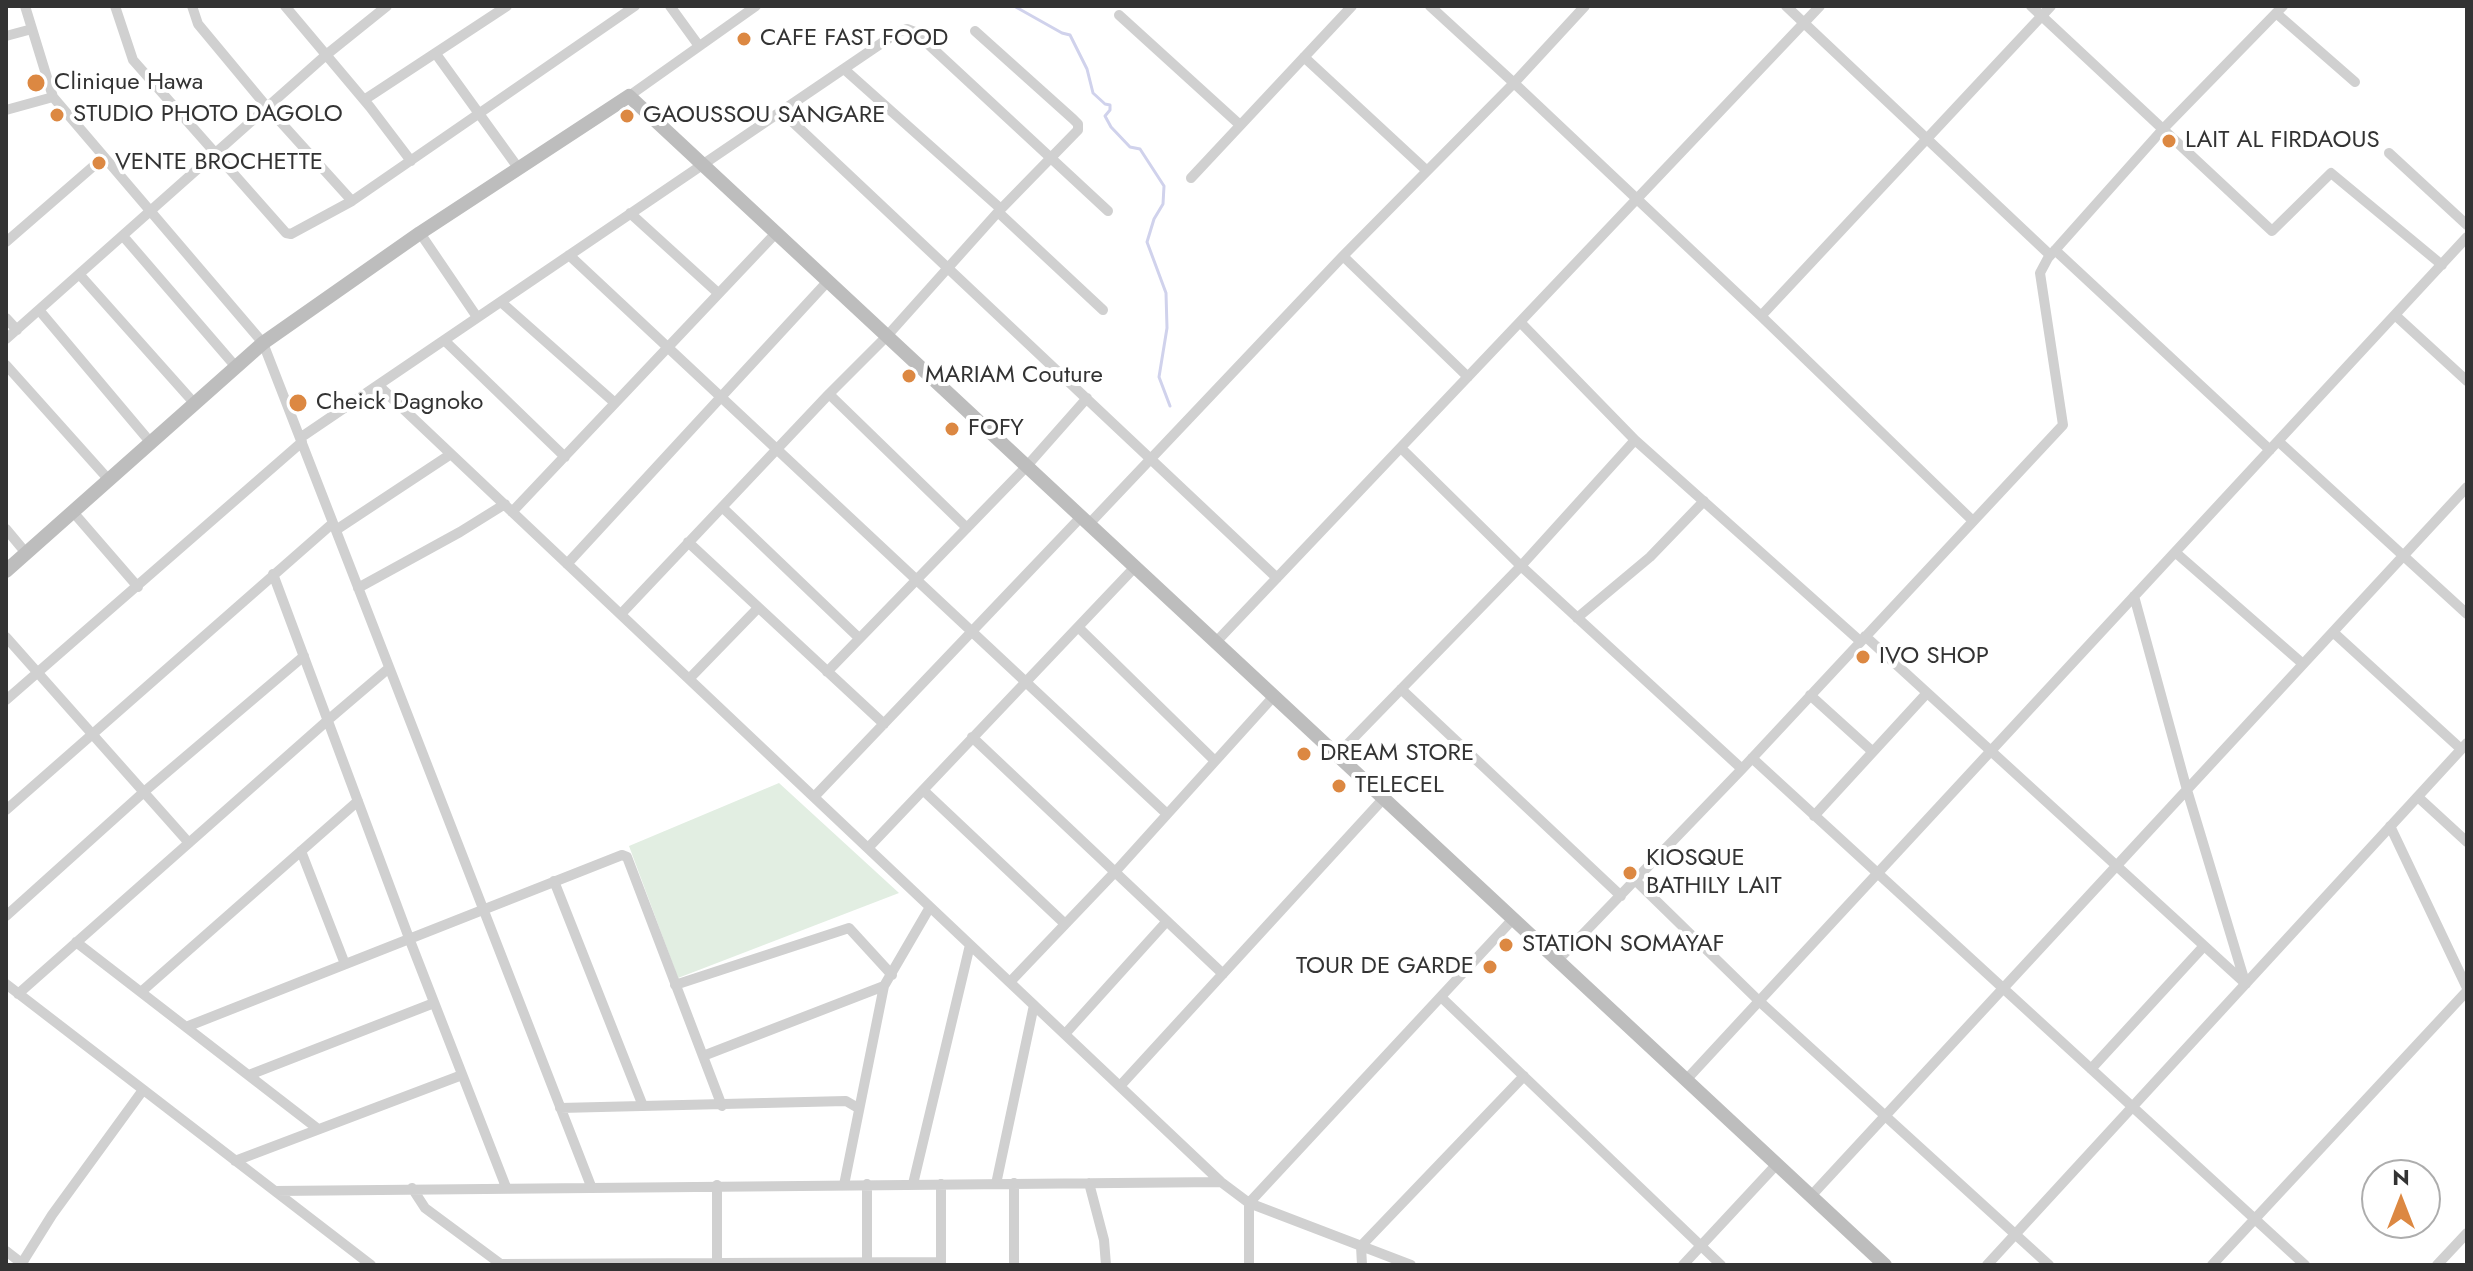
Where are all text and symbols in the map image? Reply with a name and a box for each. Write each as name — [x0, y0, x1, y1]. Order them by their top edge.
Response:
place label: CAFE FAST FOOD — [760, 25, 948, 53]
marker: CAFE FAST FOOD — [735, 30, 753, 48]
place label: Clinique Hawa — [54, 69, 203, 97]
marker: Clinique Hawa — [25, 72, 47, 94]
place label: STUDIO PHOTO DAGOLO — [73, 101, 343, 129]
place label: GAOUSSOU SANGARE — [643, 102, 885, 130]
marker: STUDIO PHOTO DAGOLO — [48, 106, 66, 124]
marker: GAOUSSOU SANGARE — [618, 107, 636, 125]
place label: LAIT AL FIRDAOUS — [2185, 127, 2380, 155]
marker: LAIT AL FIRDAOUS — [2160, 132, 2178, 150]
place label: VENTE BROCHETTE — [115, 149, 323, 177]
marker: VENTE BROCHETTE — [90, 154, 108, 172]
place label: MARIAM Couture — [925, 362, 1103, 390]
marker: MARIAM Couture — [900, 367, 918, 385]
place label: Cheick Dagnoko — [316, 389, 483, 417]
marker: Cheick Dagnoko — [287, 392, 309, 414]
place label: FOFY — [968, 415, 1024, 443]
marker: FOFY — [943, 420, 961, 438]
place label: IVO SHOP — [1879, 643, 1989, 671]
marker: IVO SHOP — [1854, 648, 1872, 666]
place label: DREAM STORE — [1320, 740, 1474, 768]
marker: DREAM STORE — [1295, 745, 1313, 763]
place label: TELECEL — [1355, 772, 1444, 800]
marker: TELECEL — [1330, 777, 1348, 795]
place label: KIOSQUE BATHILY LAIT — [1646, 845, 1782, 901]
marker: KIOSQUE BATHILY LAIT — [1621, 864, 1639, 882]
place label: STATION SOMAYAF — [1522, 931, 1724, 959]
marker: STATION SOMAYAF — [1497, 936, 1515, 954]
place label: TOUR DE GARDE — [1296, 953, 1474, 981]
marker: TOUR DE GARDE — [1481, 958, 1499, 976]
north arrow — [2361, 1159, 2441, 1239]
text: N — [2392, 1161, 2410, 1193]

